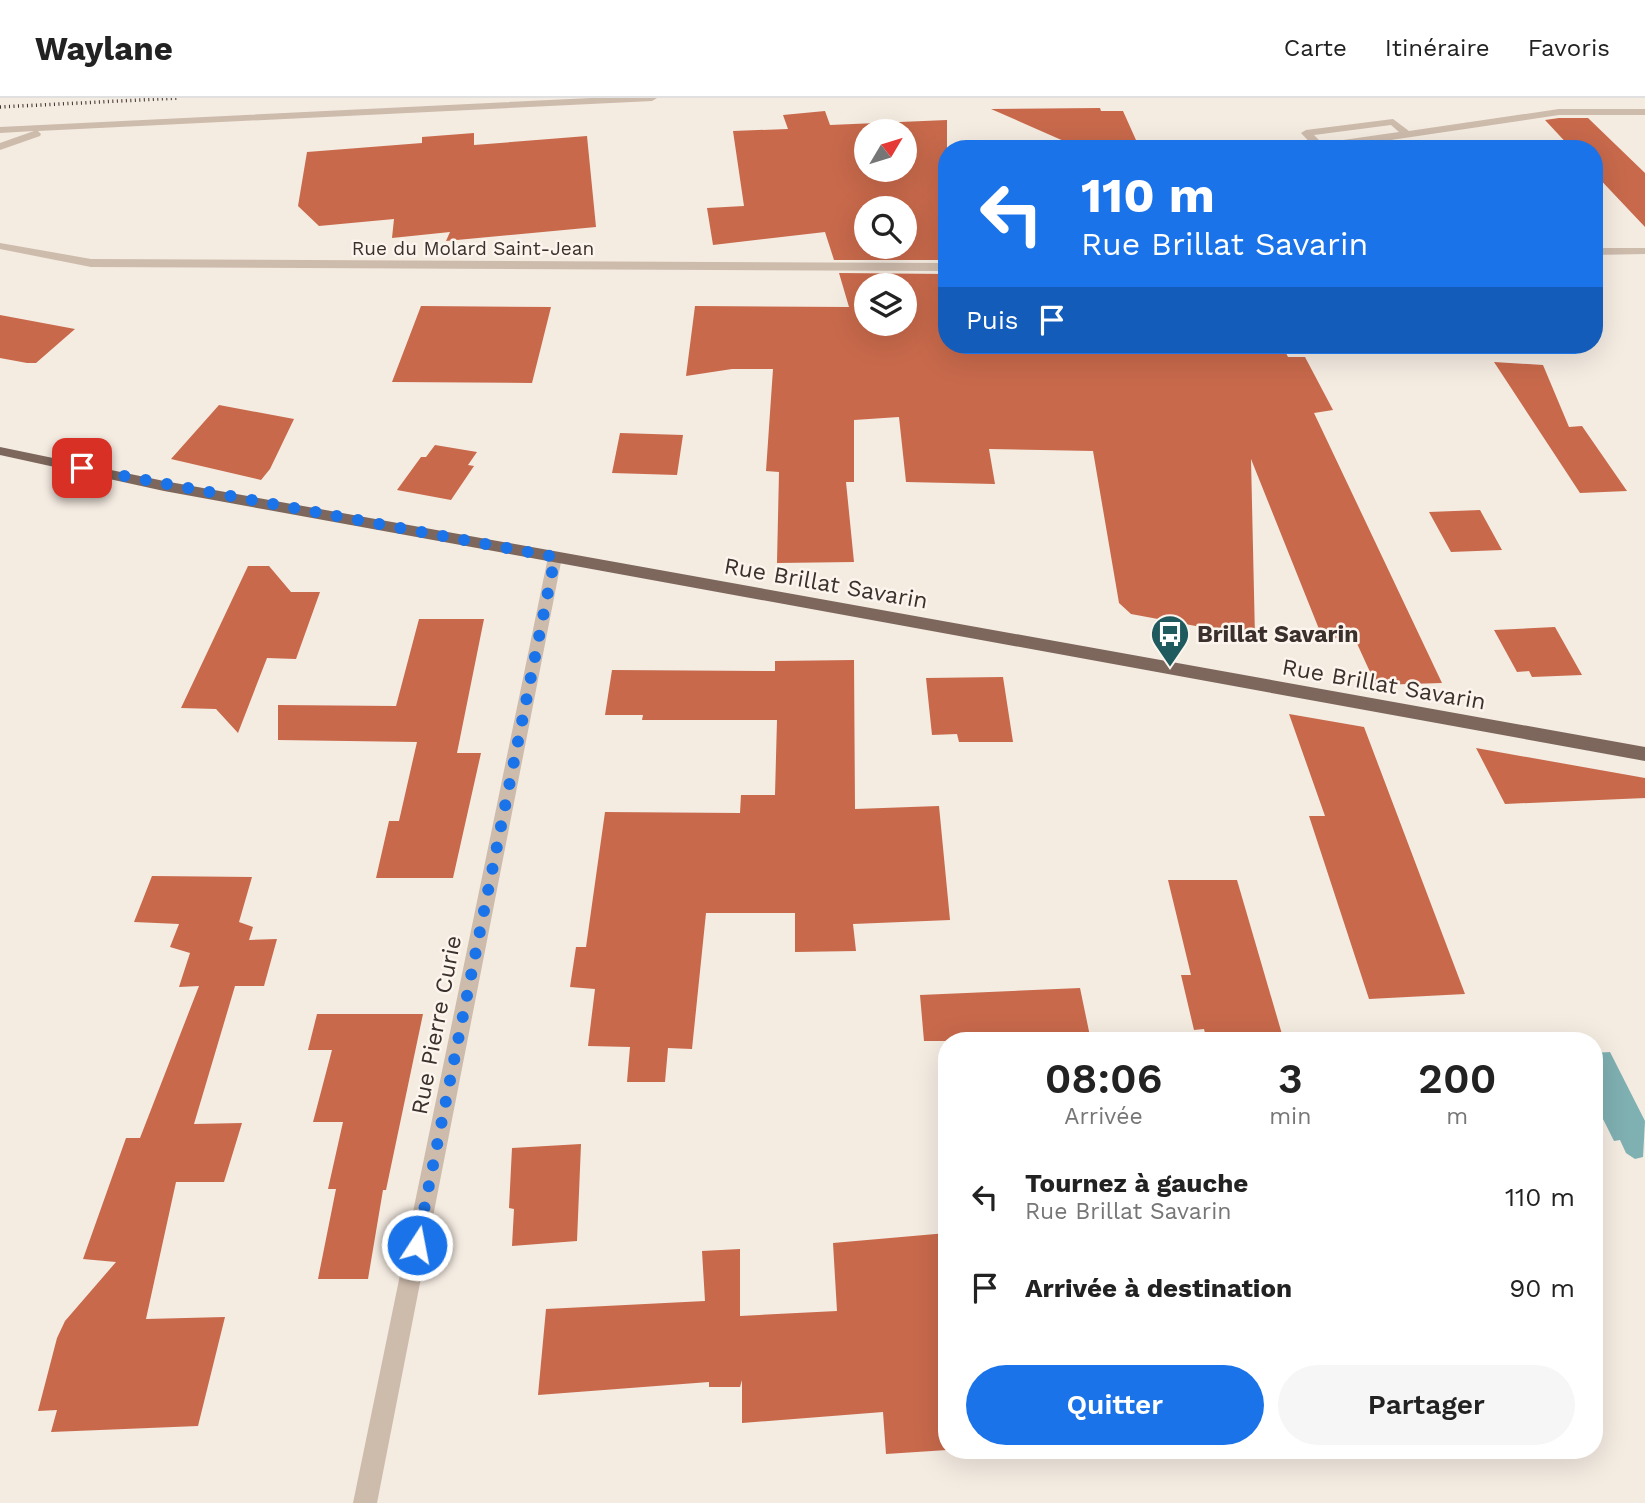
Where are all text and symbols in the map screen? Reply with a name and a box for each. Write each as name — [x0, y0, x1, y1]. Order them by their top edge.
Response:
text: Waylane — [35, 29, 173, 68]
text: Carte — [1284, 34, 1347, 62]
text: Itinéraire — [1385, 34, 1490, 62]
text: Favoris — [1528, 34, 1610, 62]
north arrow — [854, 119, 917, 182]
map controls — [854, 119, 917, 336]
text: 110 m — [1081, 166, 1215, 224]
icon: left — [966, 168, 1057, 259]
button: search — [854, 196, 917, 259]
text: Rue Brillat Savarin — [1081, 225, 1368, 263]
street label: Rue du Molard Saint-Jean — [352, 237, 594, 260]
button: layers — [854, 273, 917, 336]
icon: arrive — [1033, 301, 1071, 339]
text: Puis — [966, 305, 1019, 335]
pin — [52, 438, 112, 498]
icon: arrive — [63, 449, 101, 487]
street label: Rue Brillat Savarin — [722, 552, 930, 615]
bus stop icon: Brillat Savarin — [1149, 613, 1191, 668]
place label: Brillat Savarin — [1197, 621, 1358, 648]
street label: Rue Brillat Savarin — [1280, 653, 1488, 716]
street label: Rue Pierre Curie — [406, 933, 467, 1117]
text: 08:06 — [1045, 1054, 1163, 1103]
text: 3 — [1278, 1054, 1303, 1103]
text: 200 — [1418, 1054, 1496, 1103]
text: Arrivée — [1064, 1103, 1143, 1130]
text: min — [1269, 1103, 1311, 1130]
text: m — [1446, 1103, 1468, 1130]
text: Tournez à gauche — [1025, 1168, 1248, 1198]
icon: left — [966, 1178, 1004, 1216]
text: 110 m — [1505, 1182, 1575, 1212]
text: Rue Brillat Savarin — [1025, 1198, 1232, 1225]
position arrow — [380, 1208, 454, 1282]
icon: arrive — [966, 1269, 1004, 1307]
text: Arrivée à destination — [1025, 1273, 1292, 1303]
text: 90 m — [1509, 1273, 1575, 1303]
button: Quitter — [966, 1365, 1264, 1445]
button: Partager — [1278, 1365, 1575, 1445]

